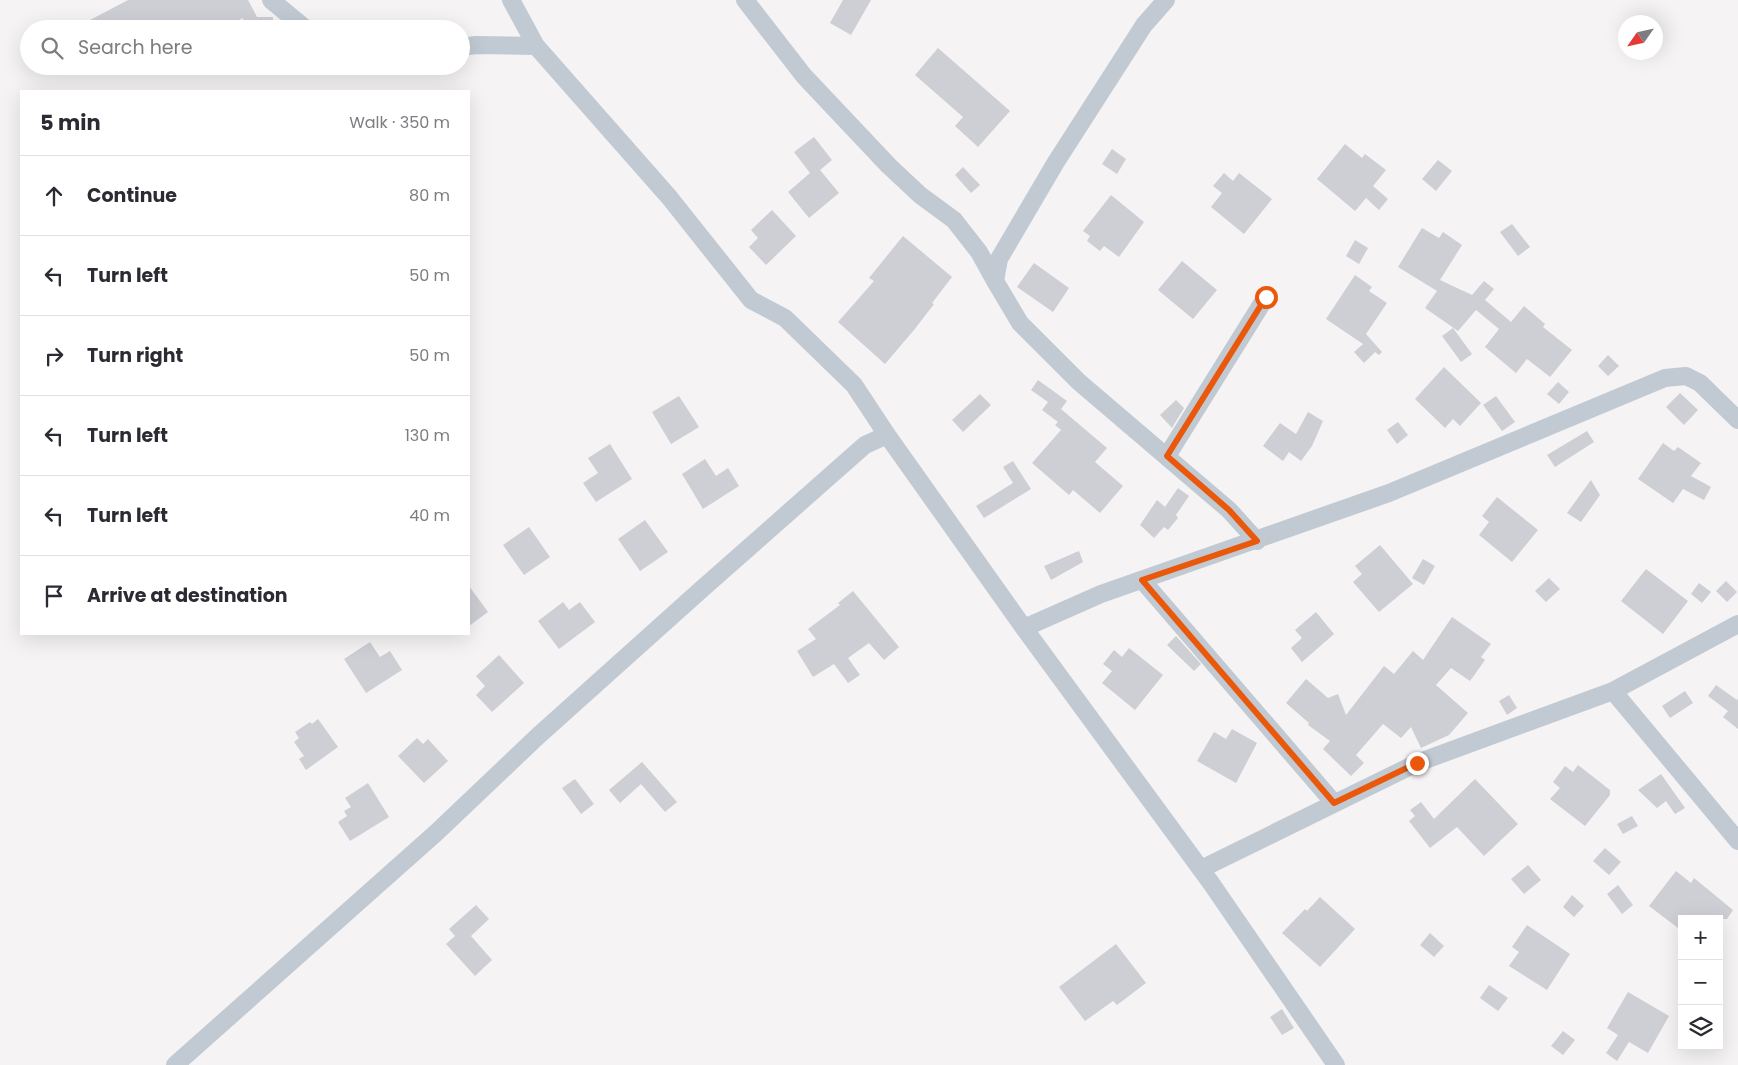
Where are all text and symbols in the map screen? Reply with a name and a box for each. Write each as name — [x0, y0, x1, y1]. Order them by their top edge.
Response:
north arrow — [1618, 15, 1663, 60]
search box — [20, 20, 470, 75]
icon: search — [38, 34, 66, 62]
text: Search here — [78, 34, 192, 61]
text: 5 min — [40, 108, 101, 137]
text: Walk · 350 m — [349, 111, 450, 134]
icon: ahead — [40, 182, 68, 210]
text: Continue — [87, 182, 177, 209]
text: 80 m — [409, 184, 450, 207]
icon: left — [40, 262, 68, 290]
text: Turn left — [87, 262, 168, 289]
text: 50 m — [409, 264, 450, 287]
route start — [1255, 286, 1278, 309]
icon: right — [40, 342, 68, 370]
text: Turn right — [87, 342, 183, 369]
text: 50 m — [409, 344, 450, 367]
icon: left — [40, 422, 68, 450]
text: Turn left — [87, 422, 168, 449]
text: 130 m — [405, 424, 450, 447]
icon: left — [40, 502, 68, 530]
text: Turn left — [87, 502, 168, 529]
text: 40 m — [409, 504, 450, 527]
icon: arrive — [40, 582, 68, 610]
text: Arrive at destination — [87, 582, 288, 609]
route end — [1406, 752, 1429, 775]
map controls — [1678, 915, 1723, 1050]
button: + — [1678, 915, 1723, 960]
button: − — [1678, 960, 1723, 1005]
button: layers — [1678, 1005, 1723, 1050]

